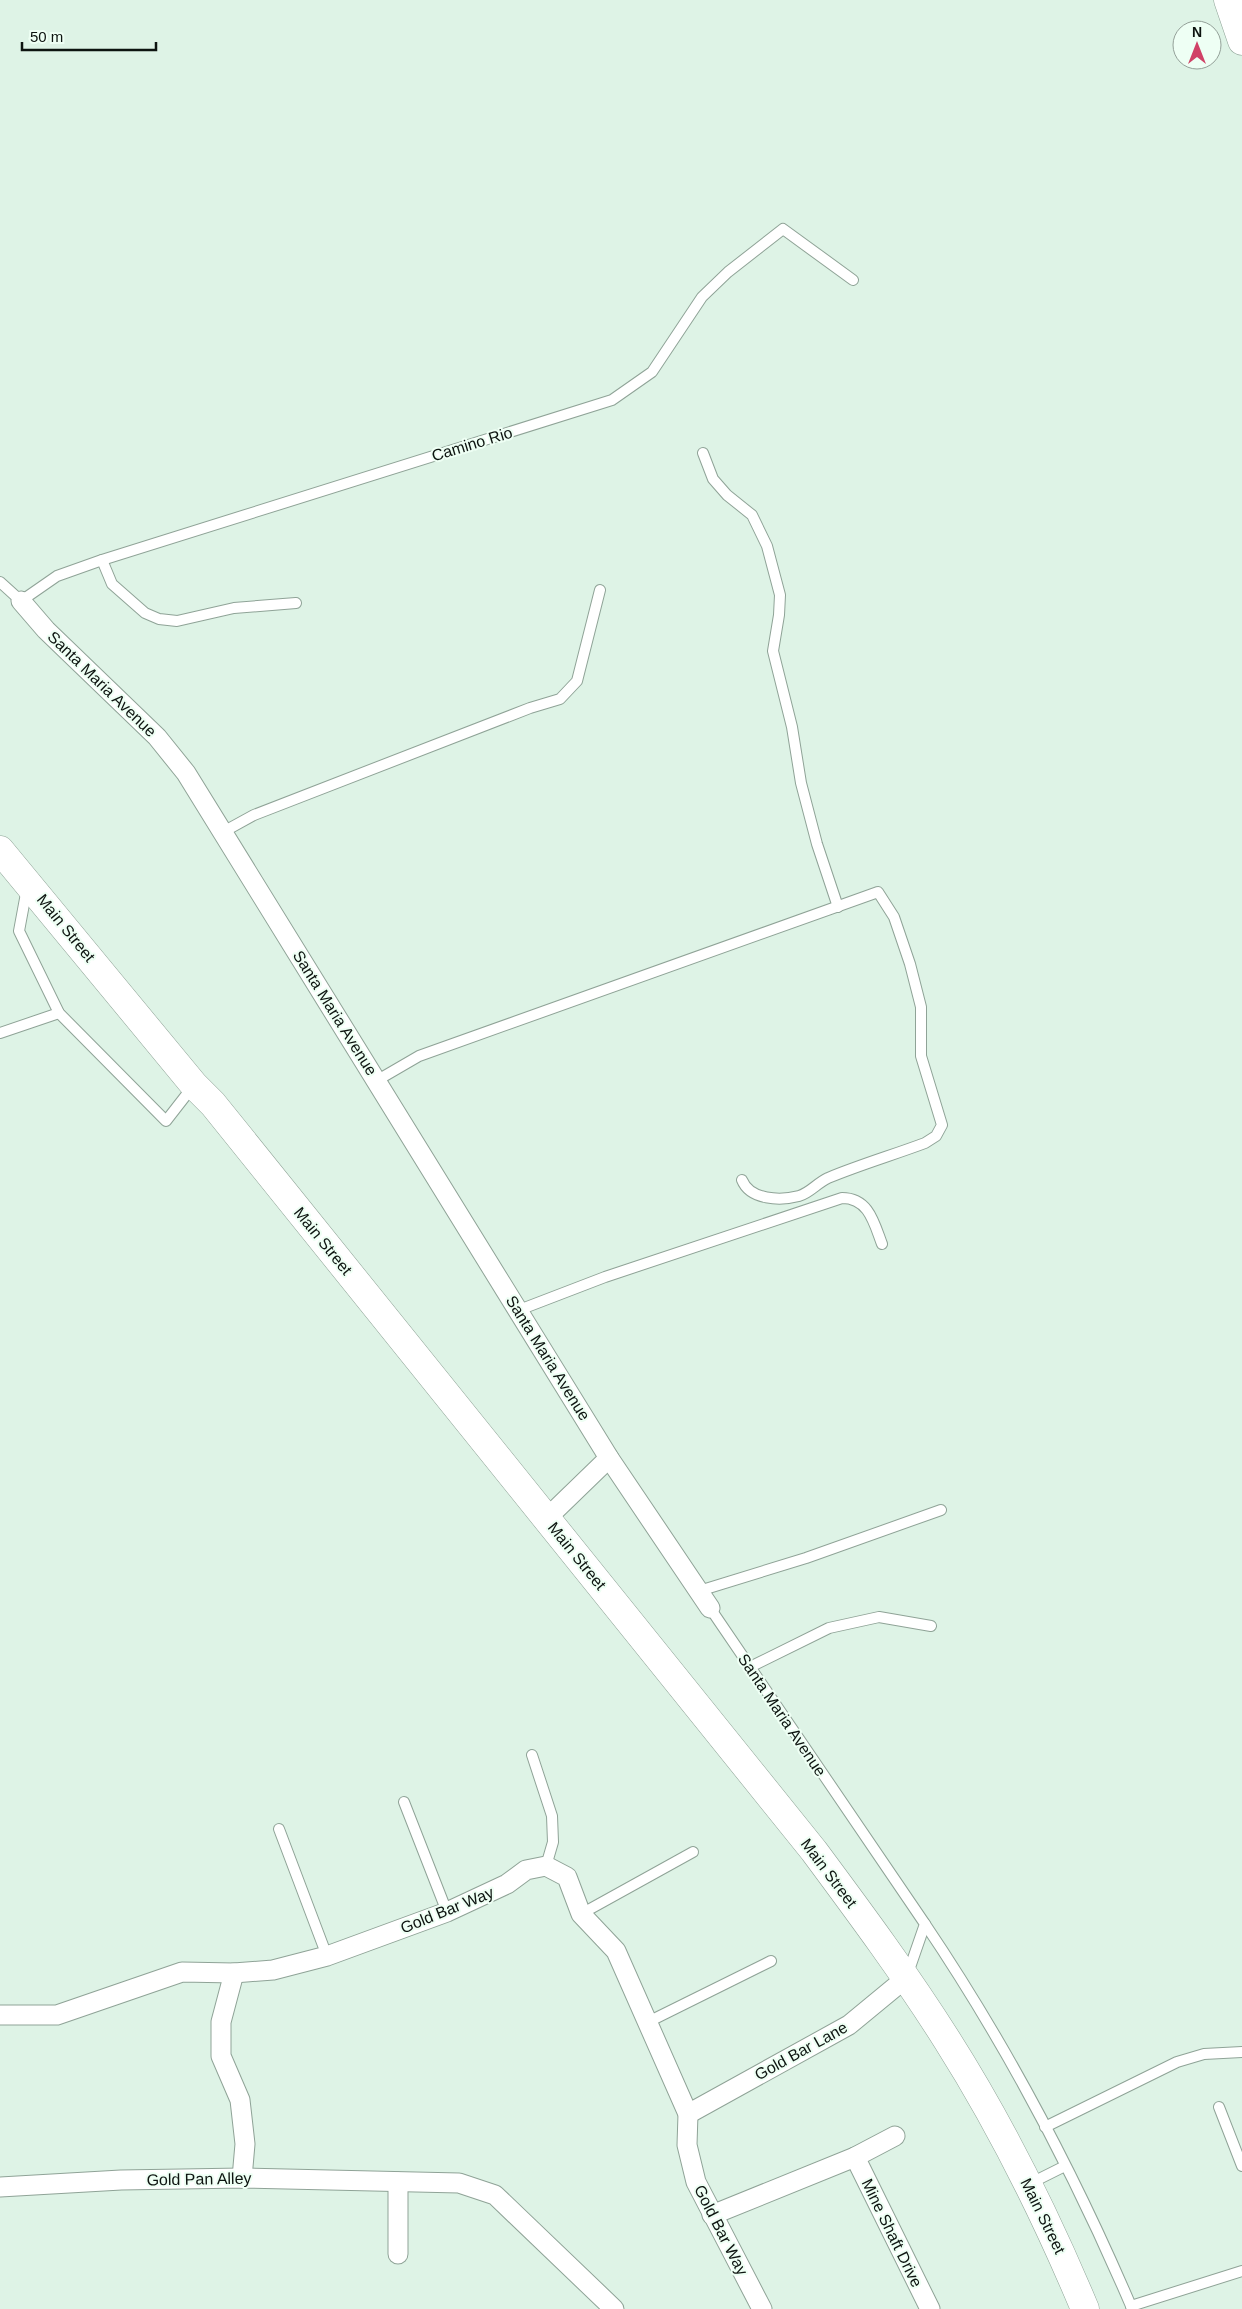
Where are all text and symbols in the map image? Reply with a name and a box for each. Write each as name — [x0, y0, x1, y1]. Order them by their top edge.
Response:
scale bar — [22, 20, 156, 52]
north arrow — [1172, 20, 1222, 70]
text: N — [1192, 24, 1202, 40]
text: 50 m — [30, 28, 63, 45]
street label: Camino Rio — [430, 424, 515, 464]
street label: Santa Maria Avenue — [44, 628, 160, 740]
street label: Main Street — [34, 891, 99, 966]
street label: Santa Maria Avenue — [290, 948, 380, 1079]
street label: Main Street — [291, 1204, 356, 1279]
street label: Santa Maria Avenue — [503, 1293, 593, 1424]
street label: Main Street — [545, 1519, 610, 1594]
street label: Santa Maria Avenue — [735, 1651, 829, 1779]
street label: Main Street — [798, 1835, 861, 1911]
street label: Gold Bar Way — [398, 1884, 496, 1936]
street label: Gold Bar Lane — [752, 2019, 850, 2083]
street label: Gold Pan Alley — [146, 2170, 252, 2188]
street label: Mine Shaft Drive — [858, 2176, 926, 2290]
street label: Main Street — [1017, 2176, 1069, 2257]
street label: Gold Bar Way — [691, 2182, 751, 2278]

